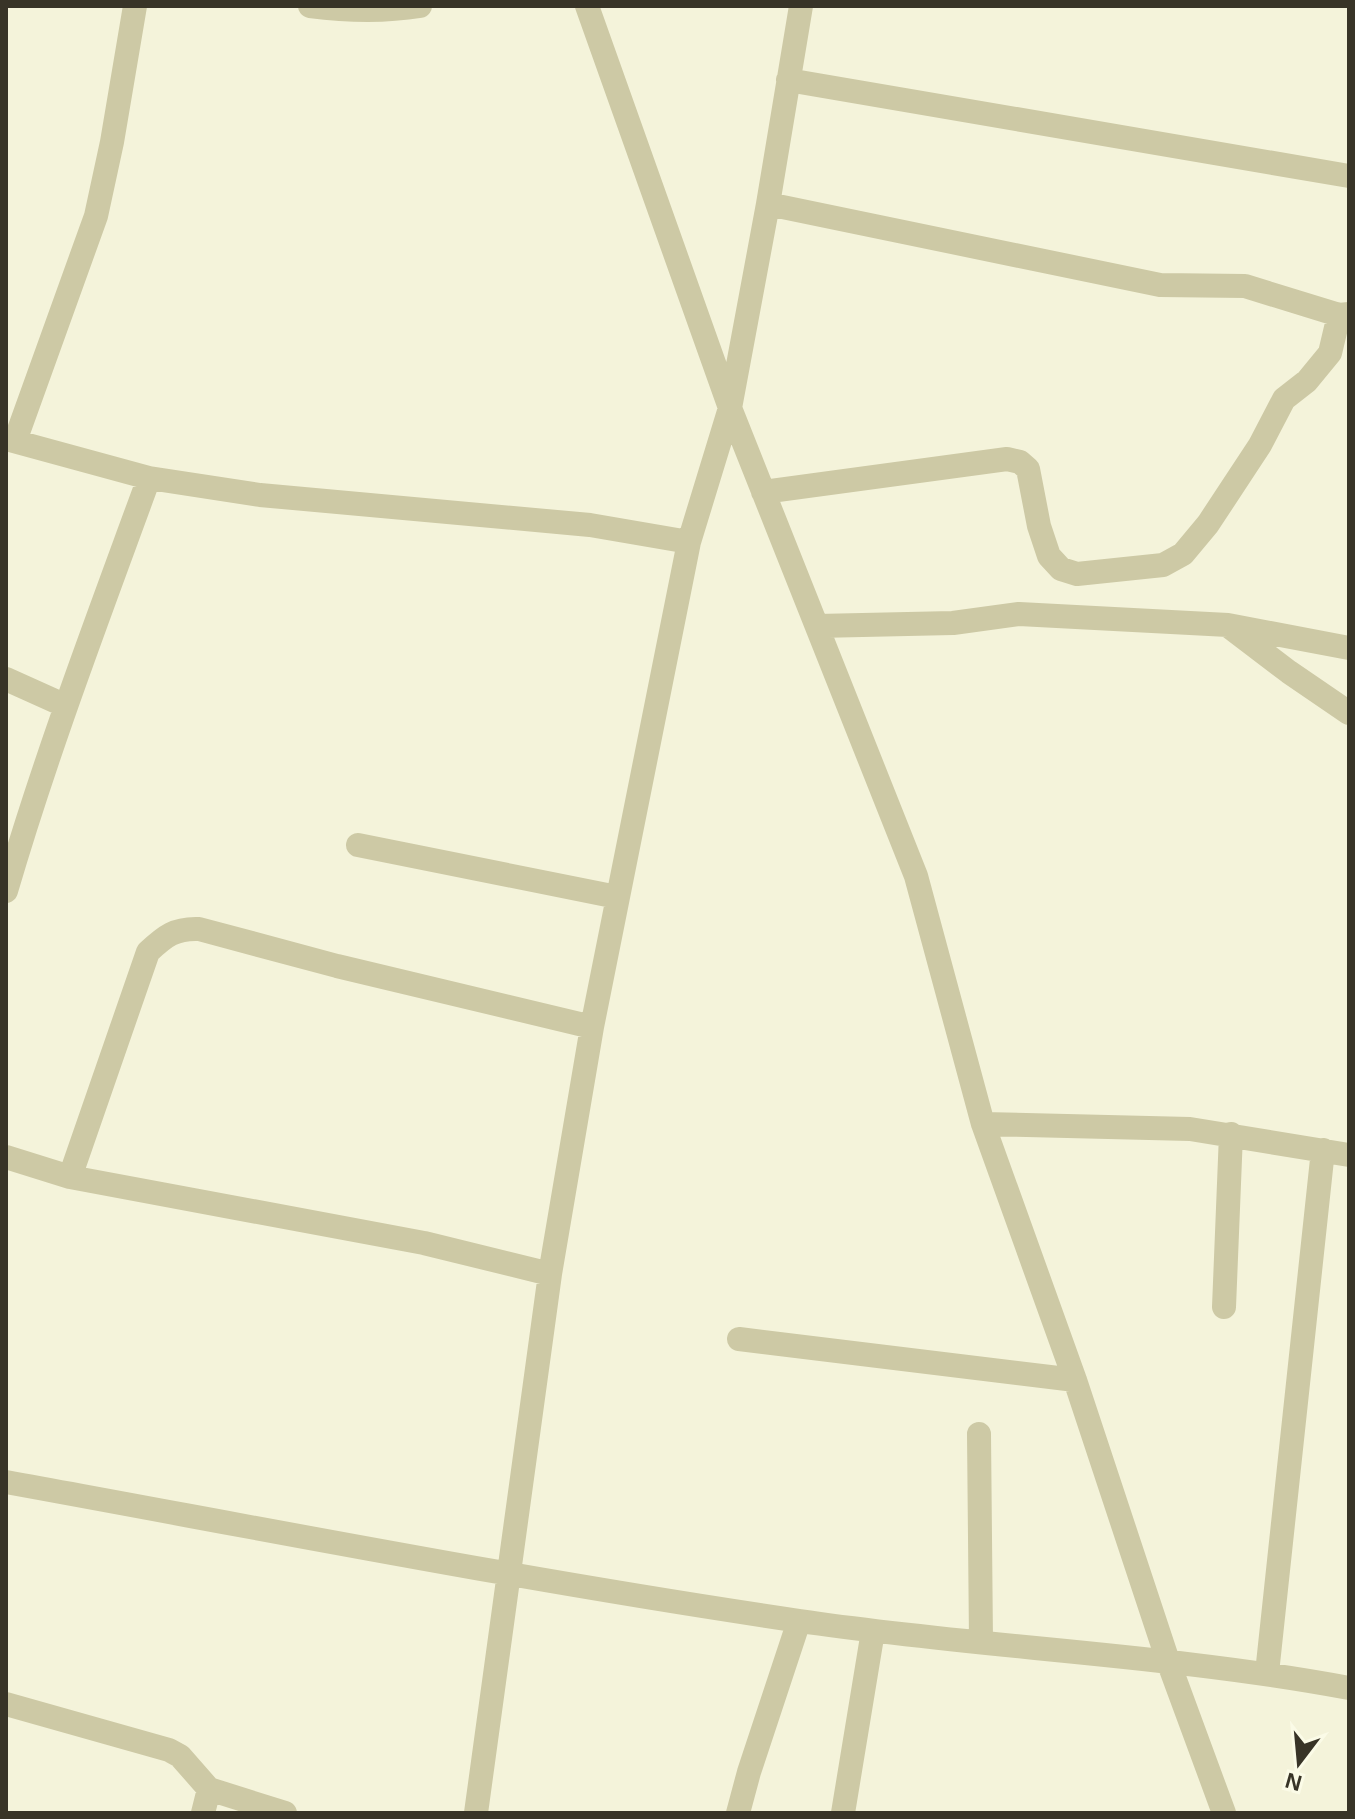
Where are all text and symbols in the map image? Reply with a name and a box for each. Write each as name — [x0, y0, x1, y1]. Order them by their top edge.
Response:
north arrow — [1259, 1723, 1339, 1803]
text: N — [1283, 1768, 1305, 1796]

